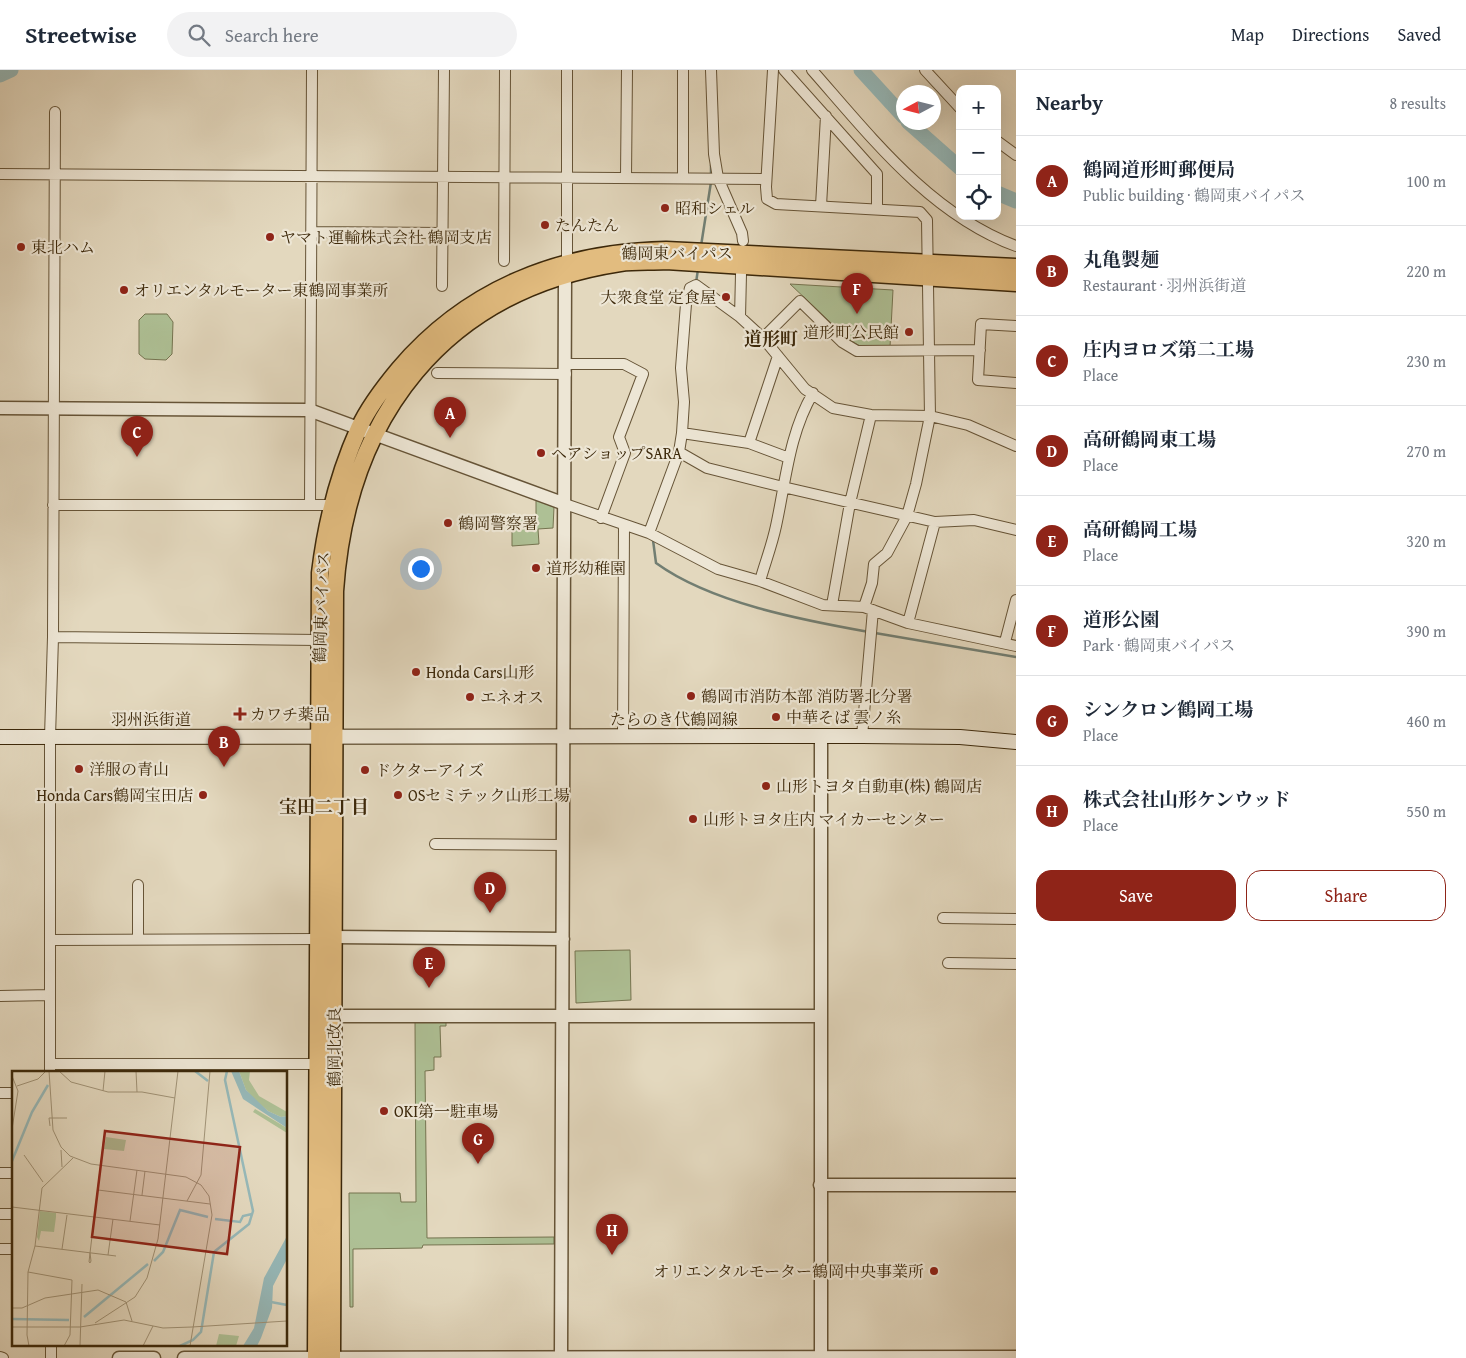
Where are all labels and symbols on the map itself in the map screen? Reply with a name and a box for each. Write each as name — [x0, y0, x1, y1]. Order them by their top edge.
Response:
north arrow — [896, 85, 941, 130]
place label: 昭和シェル — [675, 196, 755, 220]
marker: 昭和シェル — [659, 202, 671, 214]
place label: たんたん — [555, 213, 619, 237]
marker: たんたん — [539, 219, 551, 231]
place label: ヤマト運輸株式会社 鶴岡支店 — [280, 225, 492, 249]
marker: ヤマト運輸株式会社 鶴岡支店 — [264, 231, 276, 243]
place label: 東北ハム — [31, 235, 95, 259]
marker: 東北ハム — [15, 241, 27, 253]
street label: 鶴岡東バイパス — [621, 241, 733, 265]
pin: F — [841, 273, 873, 314]
place label: オリエンタルモーター東鶴岡事業所 — [134, 278, 388, 302]
marker: オリエンタルモーター東鶴岡事業所 — [118, 284, 130, 296]
place label: 大衆食堂 定食屋 — [600, 285, 716, 309]
marker: 大衆食堂 定食屋 — [720, 291, 732, 303]
place label: 道形町公民館 — [803, 320, 899, 344]
district label: 道形町 — [744, 325, 798, 352]
marker: 道形町公民館 — [903, 326, 915, 338]
pin: A — [434, 397, 466, 438]
pin: C — [121, 416, 153, 457]
place label: ヘアショップSARA — [551, 441, 682, 465]
marker: ヘアショップSARA — [535, 447, 547, 459]
place label: 鶴岡警察署 — [458, 511, 538, 535]
marker: 鶴岡警察署 — [442, 517, 454, 529]
street label: 鶴岡東バイパス — [307, 551, 335, 663]
your location — [408, 556, 434, 582]
place label: 道形幼稚園 — [546, 556, 626, 580]
marker: 道形幼稚園 — [530, 562, 542, 574]
place label: Honda Cars山形 — [426, 660, 535, 684]
marker: Honda Cars山形 — [410, 666, 422, 678]
place label: 鶴岡市消防本部 消防署北分署 — [701, 684, 913, 708]
place label: エネオス — [480, 685, 544, 709]
marker: 鶴岡市消防本部 消防署北分署 — [685, 690, 697, 702]
marker: エネオス — [464, 691, 476, 703]
place label: カワチ薬品 — [250, 702, 330, 726]
place label: 中華そば 雲ノ糸 — [786, 705, 902, 729]
street label: 羽州浜街道 — [111, 707, 191, 731]
street label: たらのき代鶴岡線 — [610, 707, 738, 731]
marker: カワチ薬品 — [234, 708, 246, 720]
marker: 中華そば 雲ノ糸 — [770, 711, 782, 723]
pin: B — [208, 726, 240, 767]
place label: 洋服の青山 — [89, 757, 169, 781]
place label: ドクターアイズ — [375, 758, 484, 782]
marker: 洋服の青山 — [73, 763, 85, 775]
marker: ドクターアイズ — [359, 764, 371, 776]
place label: 山形トヨタ自動車(株) 鶴岡店 — [776, 774, 982, 798]
marker: 山形トヨタ自動車(株) 鶴岡店 — [760, 780, 772, 792]
place label: Honda Cars鶴岡宝田店 — [36, 783, 193, 807]
place label: OSセミテック山形工場 — [408, 783, 570, 807]
marker: Honda Cars鶴岡宝田店 — [197, 789, 209, 801]
marker: OSセミテック山形工場 — [392, 789, 404, 801]
district label: 宝田二丁目 — [279, 793, 369, 820]
place label: 山形トヨタ庄内 マイカーセンター — [703, 807, 945, 831]
marker: 山形トヨタ庄内 マイカーセンター — [687, 813, 699, 825]
pin: D — [474, 872, 506, 913]
pin: E — [413, 947, 445, 988]
street label: 鶴岡北改良 — [322, 1007, 346, 1087]
inset map — [12, 1071, 288, 1346]
place label: OKI第一駐車場 — [394, 1099, 498, 1123]
marker: OKI第一駐車場 — [378, 1105, 390, 1117]
pin: G — [462, 1123, 494, 1164]
pin: H — [596, 1214, 628, 1255]
place label: オリエンタルモーター鶴岡中央事業所 — [654, 1259, 924, 1283]
marker: オリエンタルモーター鶴岡中央事業所 — [928, 1265, 940, 1277]

